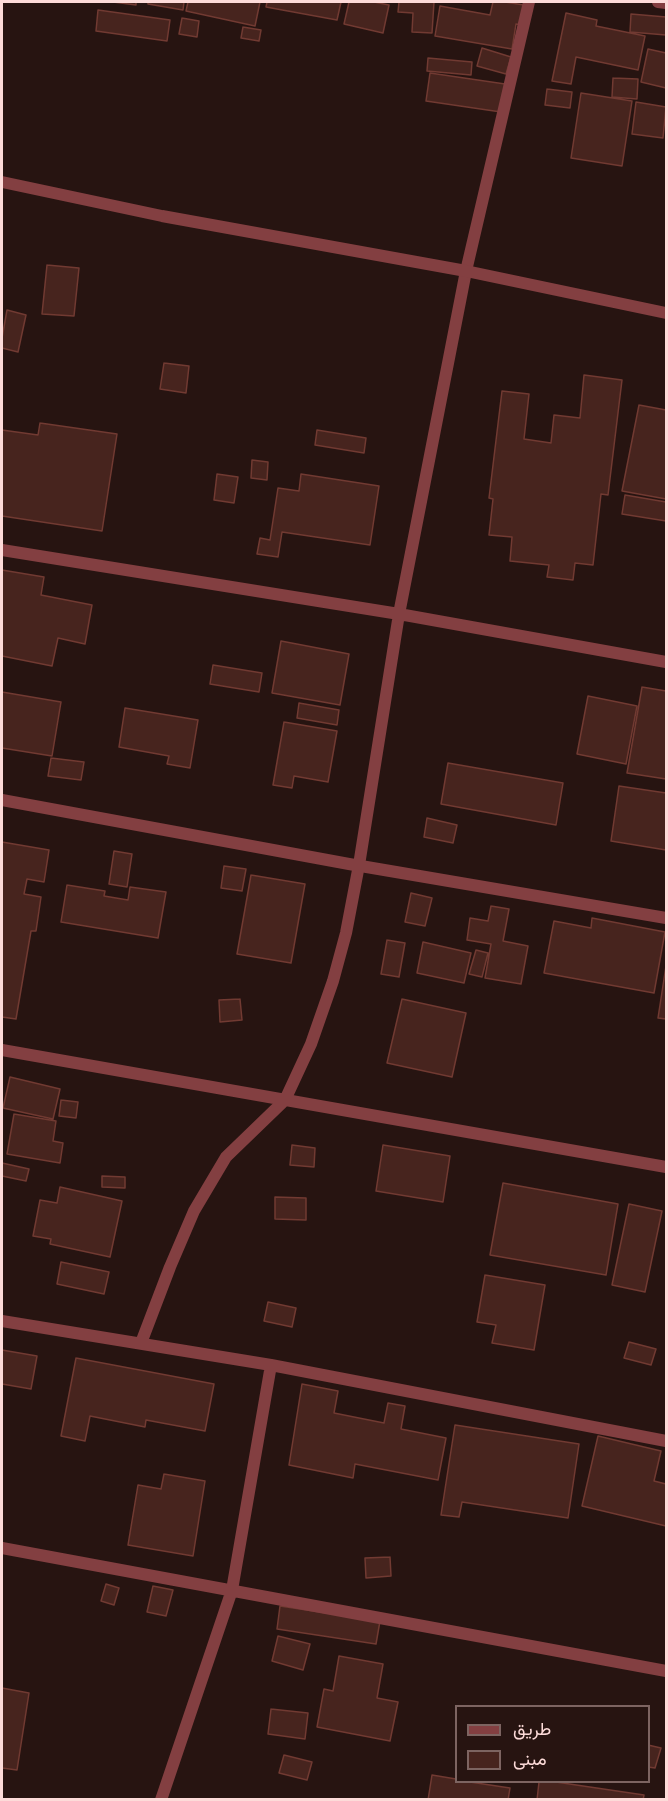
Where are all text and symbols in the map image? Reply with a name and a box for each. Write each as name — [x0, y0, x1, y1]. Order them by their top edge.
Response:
legend — [455, 1705, 650, 1783]
text: طريق — [513, 1716, 551, 1741]
text: مبنى — [513, 1746, 547, 1771]

